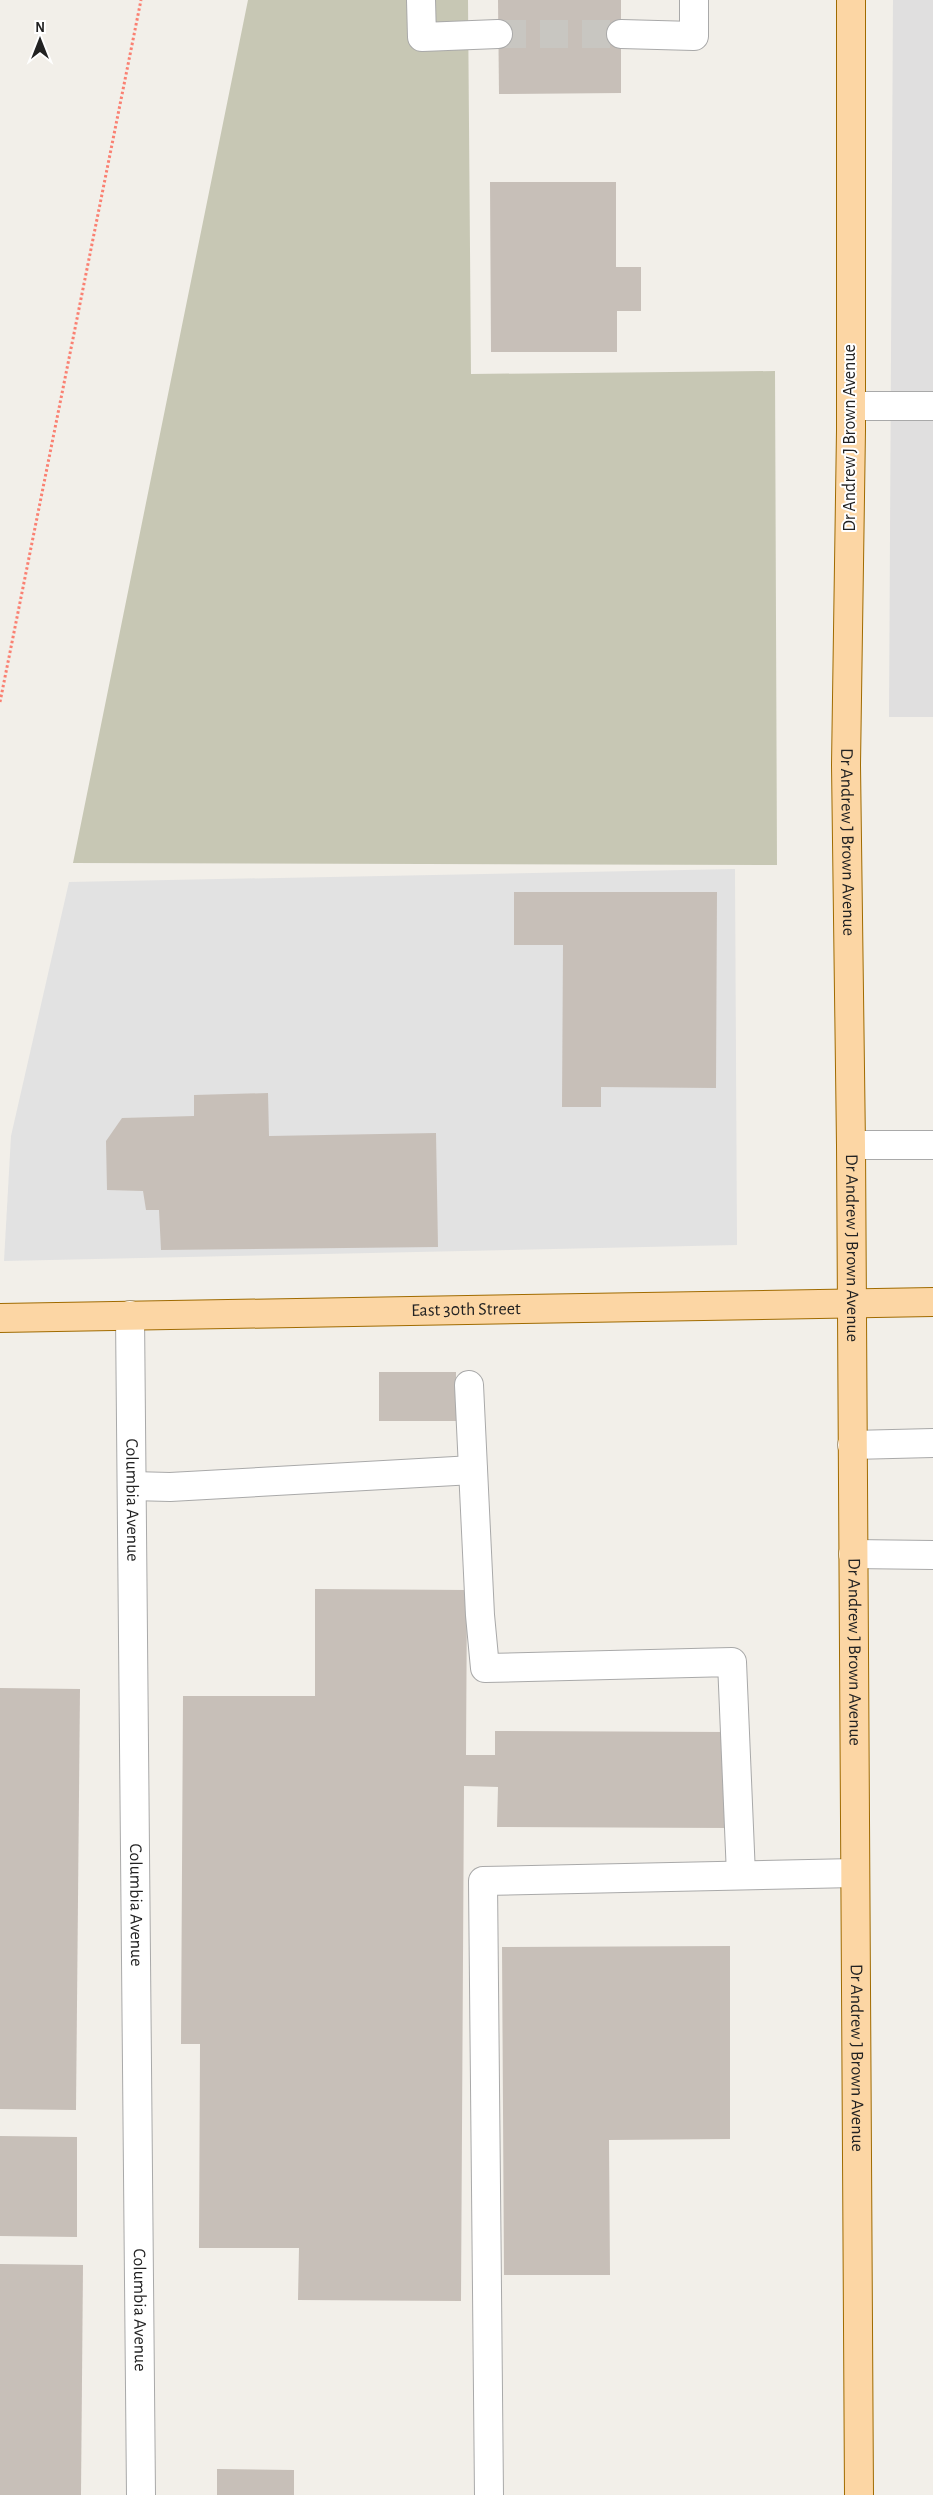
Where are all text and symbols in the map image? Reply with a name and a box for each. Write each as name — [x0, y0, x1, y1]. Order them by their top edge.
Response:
north arrow — [15, 15, 65, 65]
text: N — [35, 21, 45, 35]
street label: Dr Andrew J Brown Avenue — [841, 344, 859, 532]
street label: Dr Andrew J Brown Avenue — [837, 748, 857, 936]
street label: Dr Andrew J Brown Avenue — [842, 1154, 861, 1342]
street label: East 30th Street — [411, 1300, 521, 1320]
street label: Columbia Avenue — [122, 1438, 141, 1562]
street label: Dr Andrew J Brown Avenue — [844, 1558, 864, 1746]
street label: Columbia Avenue — [126, 1843, 145, 1967]
street label: Dr Andrew J Brown Avenue — [847, 1964, 866, 2152]
street label: Columbia Avenue — [130, 2248, 149, 2372]

